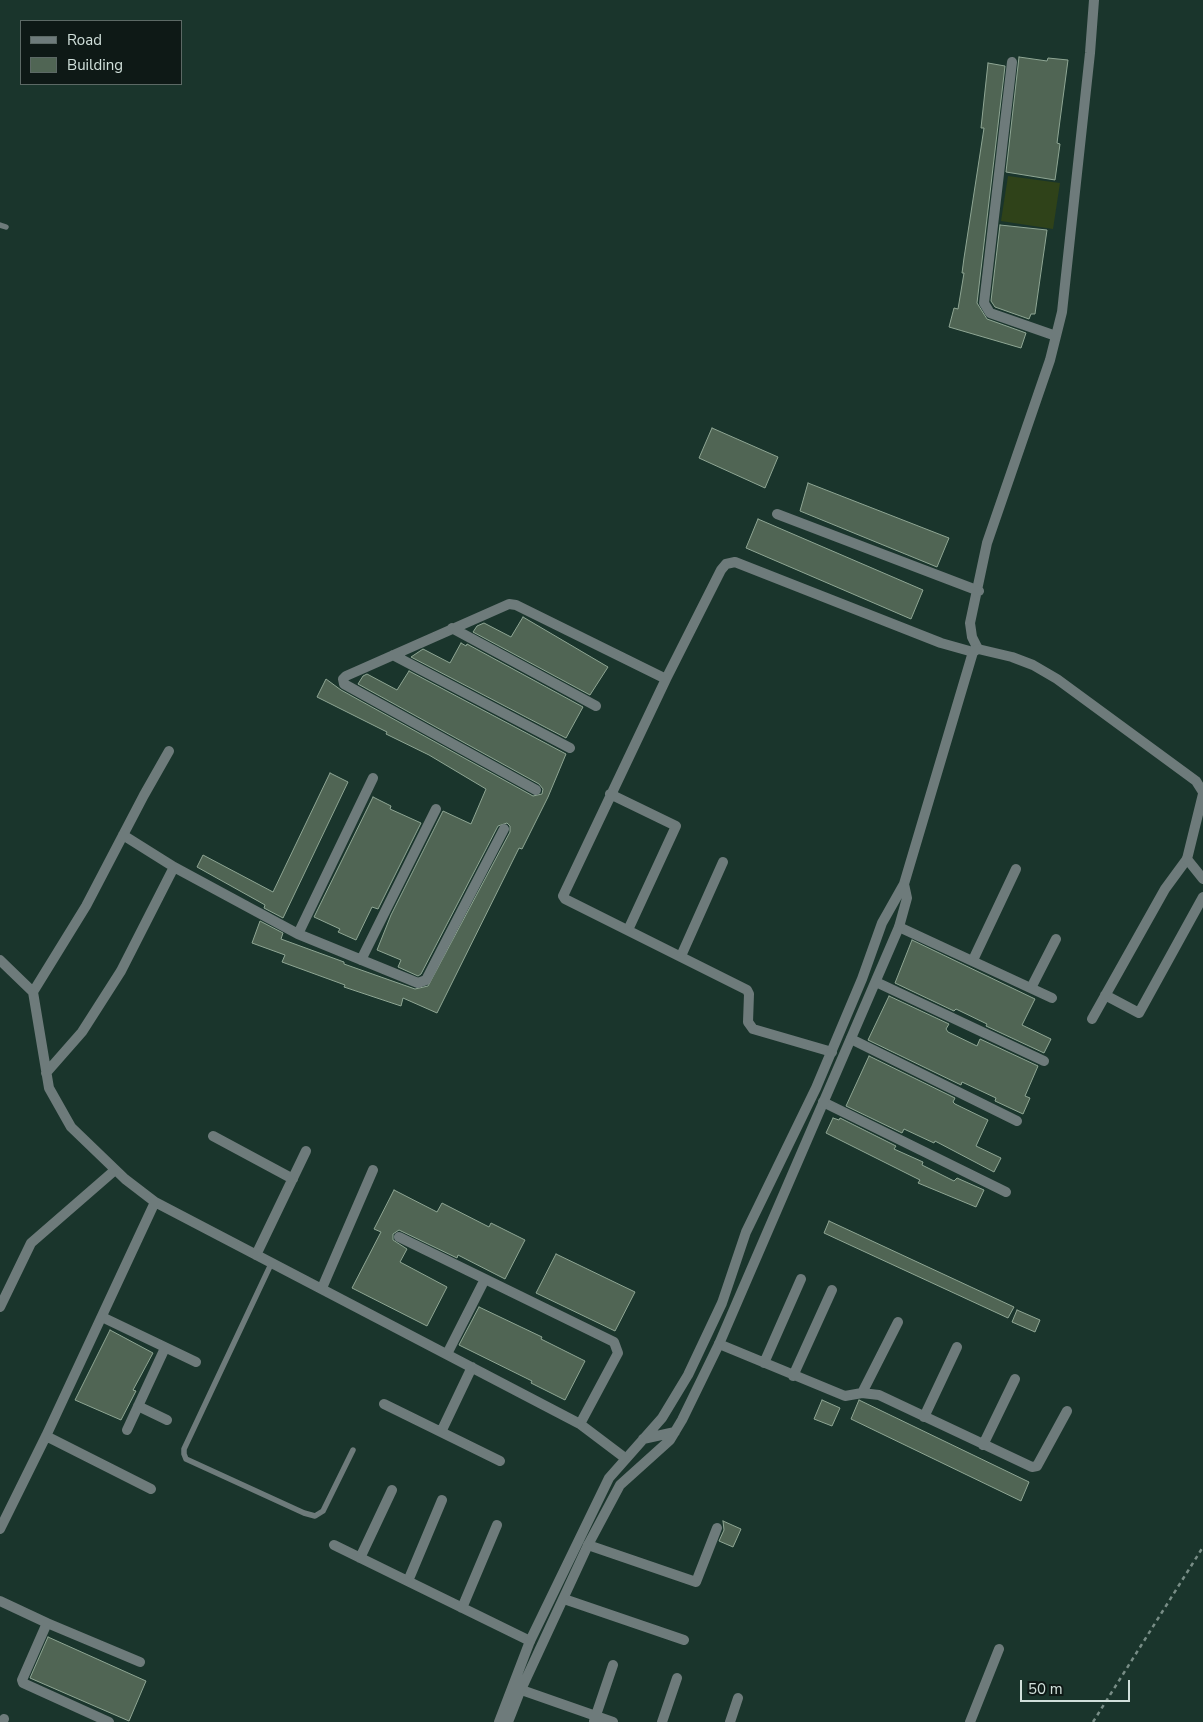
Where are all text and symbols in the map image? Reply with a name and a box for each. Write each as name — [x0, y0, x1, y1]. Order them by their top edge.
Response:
legend — [20, 20, 182, 85]
text: Road — [67, 30, 102, 50]
text: Building — [67, 55, 123, 75]
scale bar — [1023, 1670, 1133, 1702]
text: 50 m — [1028, 1679, 1063, 1699]

